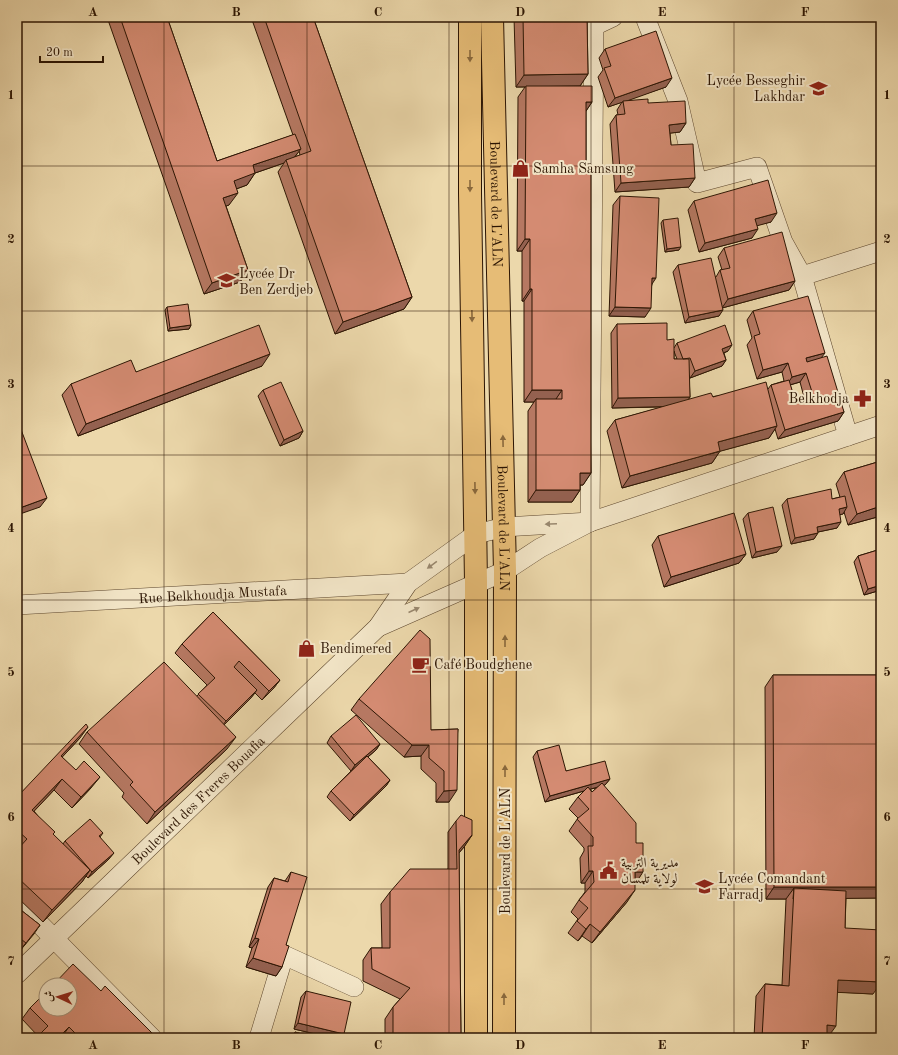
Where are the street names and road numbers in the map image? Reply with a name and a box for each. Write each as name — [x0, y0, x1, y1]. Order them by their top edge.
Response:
street label: Boulevard de L'ALN — [487, 141, 504, 268]
street label: Boulevard de L'ALN — [495, 464, 511, 591]
street label: Rue Belkhoudja Mustafa — [138, 584, 287, 606]
street label: Boulevard des Freres Bouafia — [130, 734, 268, 868]
street label: Boulevard de L'ALN — [499, 788, 513, 914]

